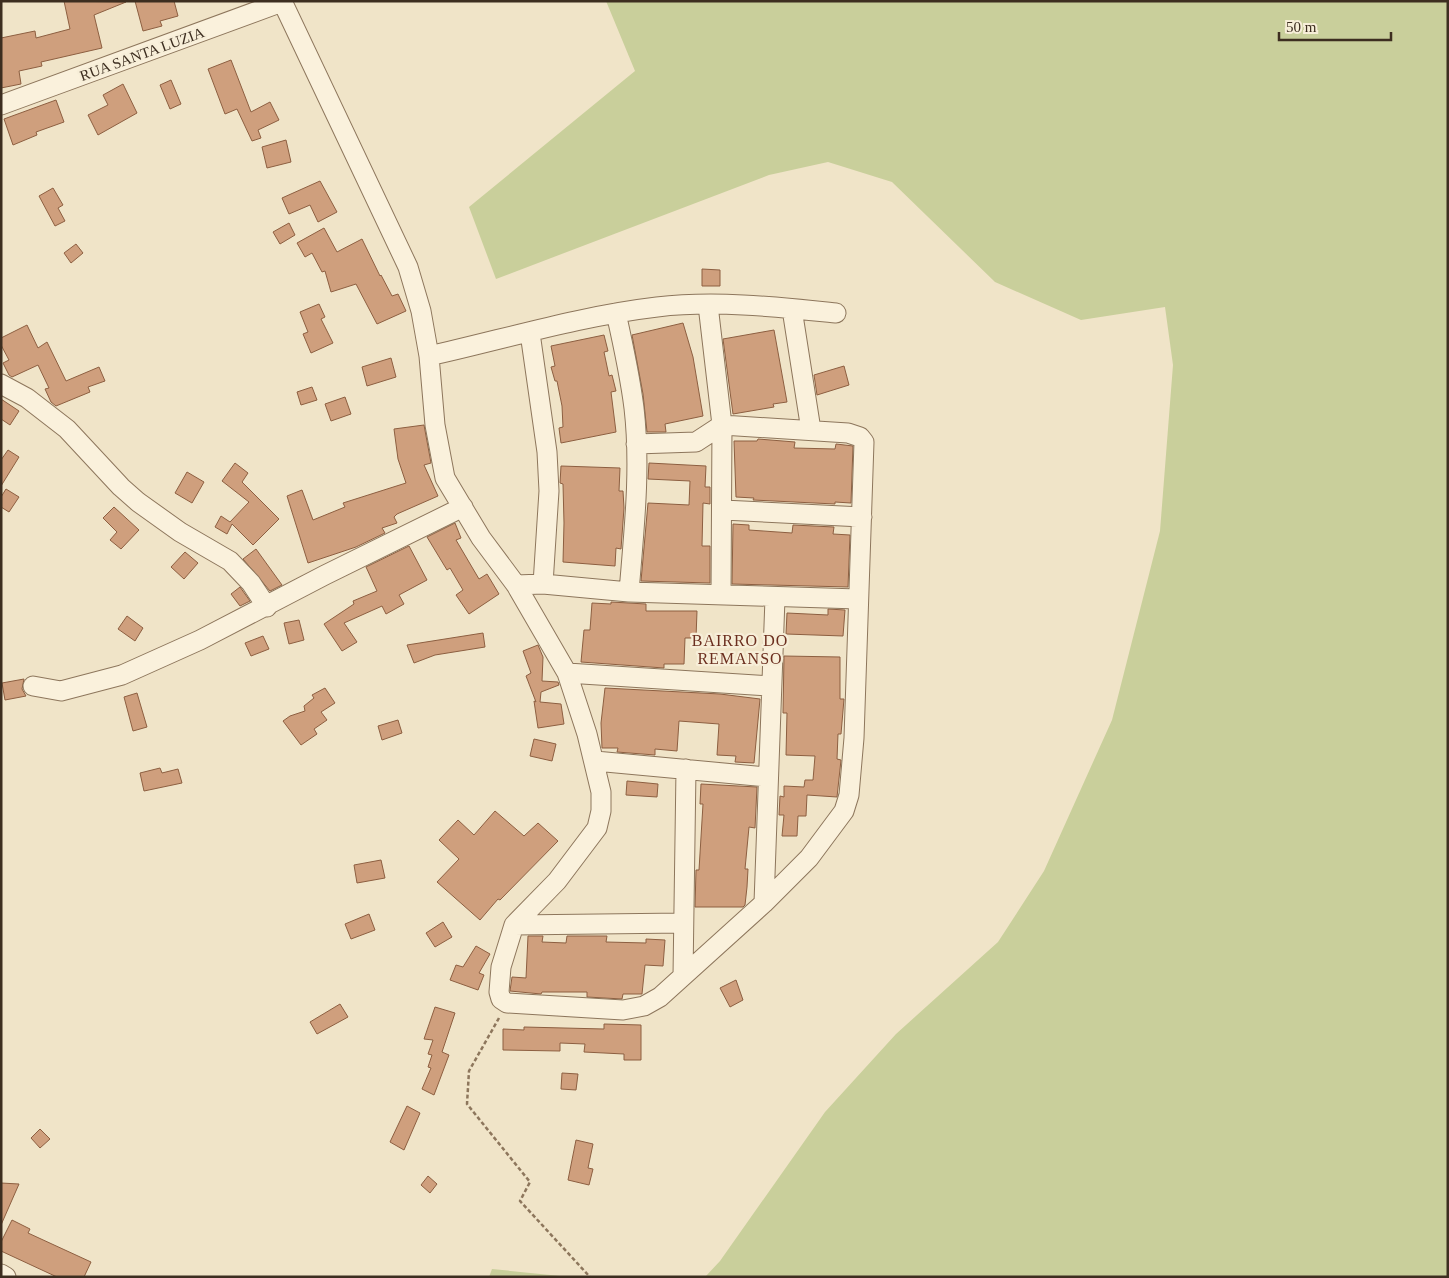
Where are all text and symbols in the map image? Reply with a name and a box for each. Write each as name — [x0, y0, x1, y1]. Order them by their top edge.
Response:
scale bar — [1279, 10, 1392, 42]
text: 50 m — [1286, 19, 1317, 35]
street label: RUA SANTA LUZIA — [78, 24, 207, 84]
district label: BAIRRO DO REMANSO — [692, 632, 788, 667]

